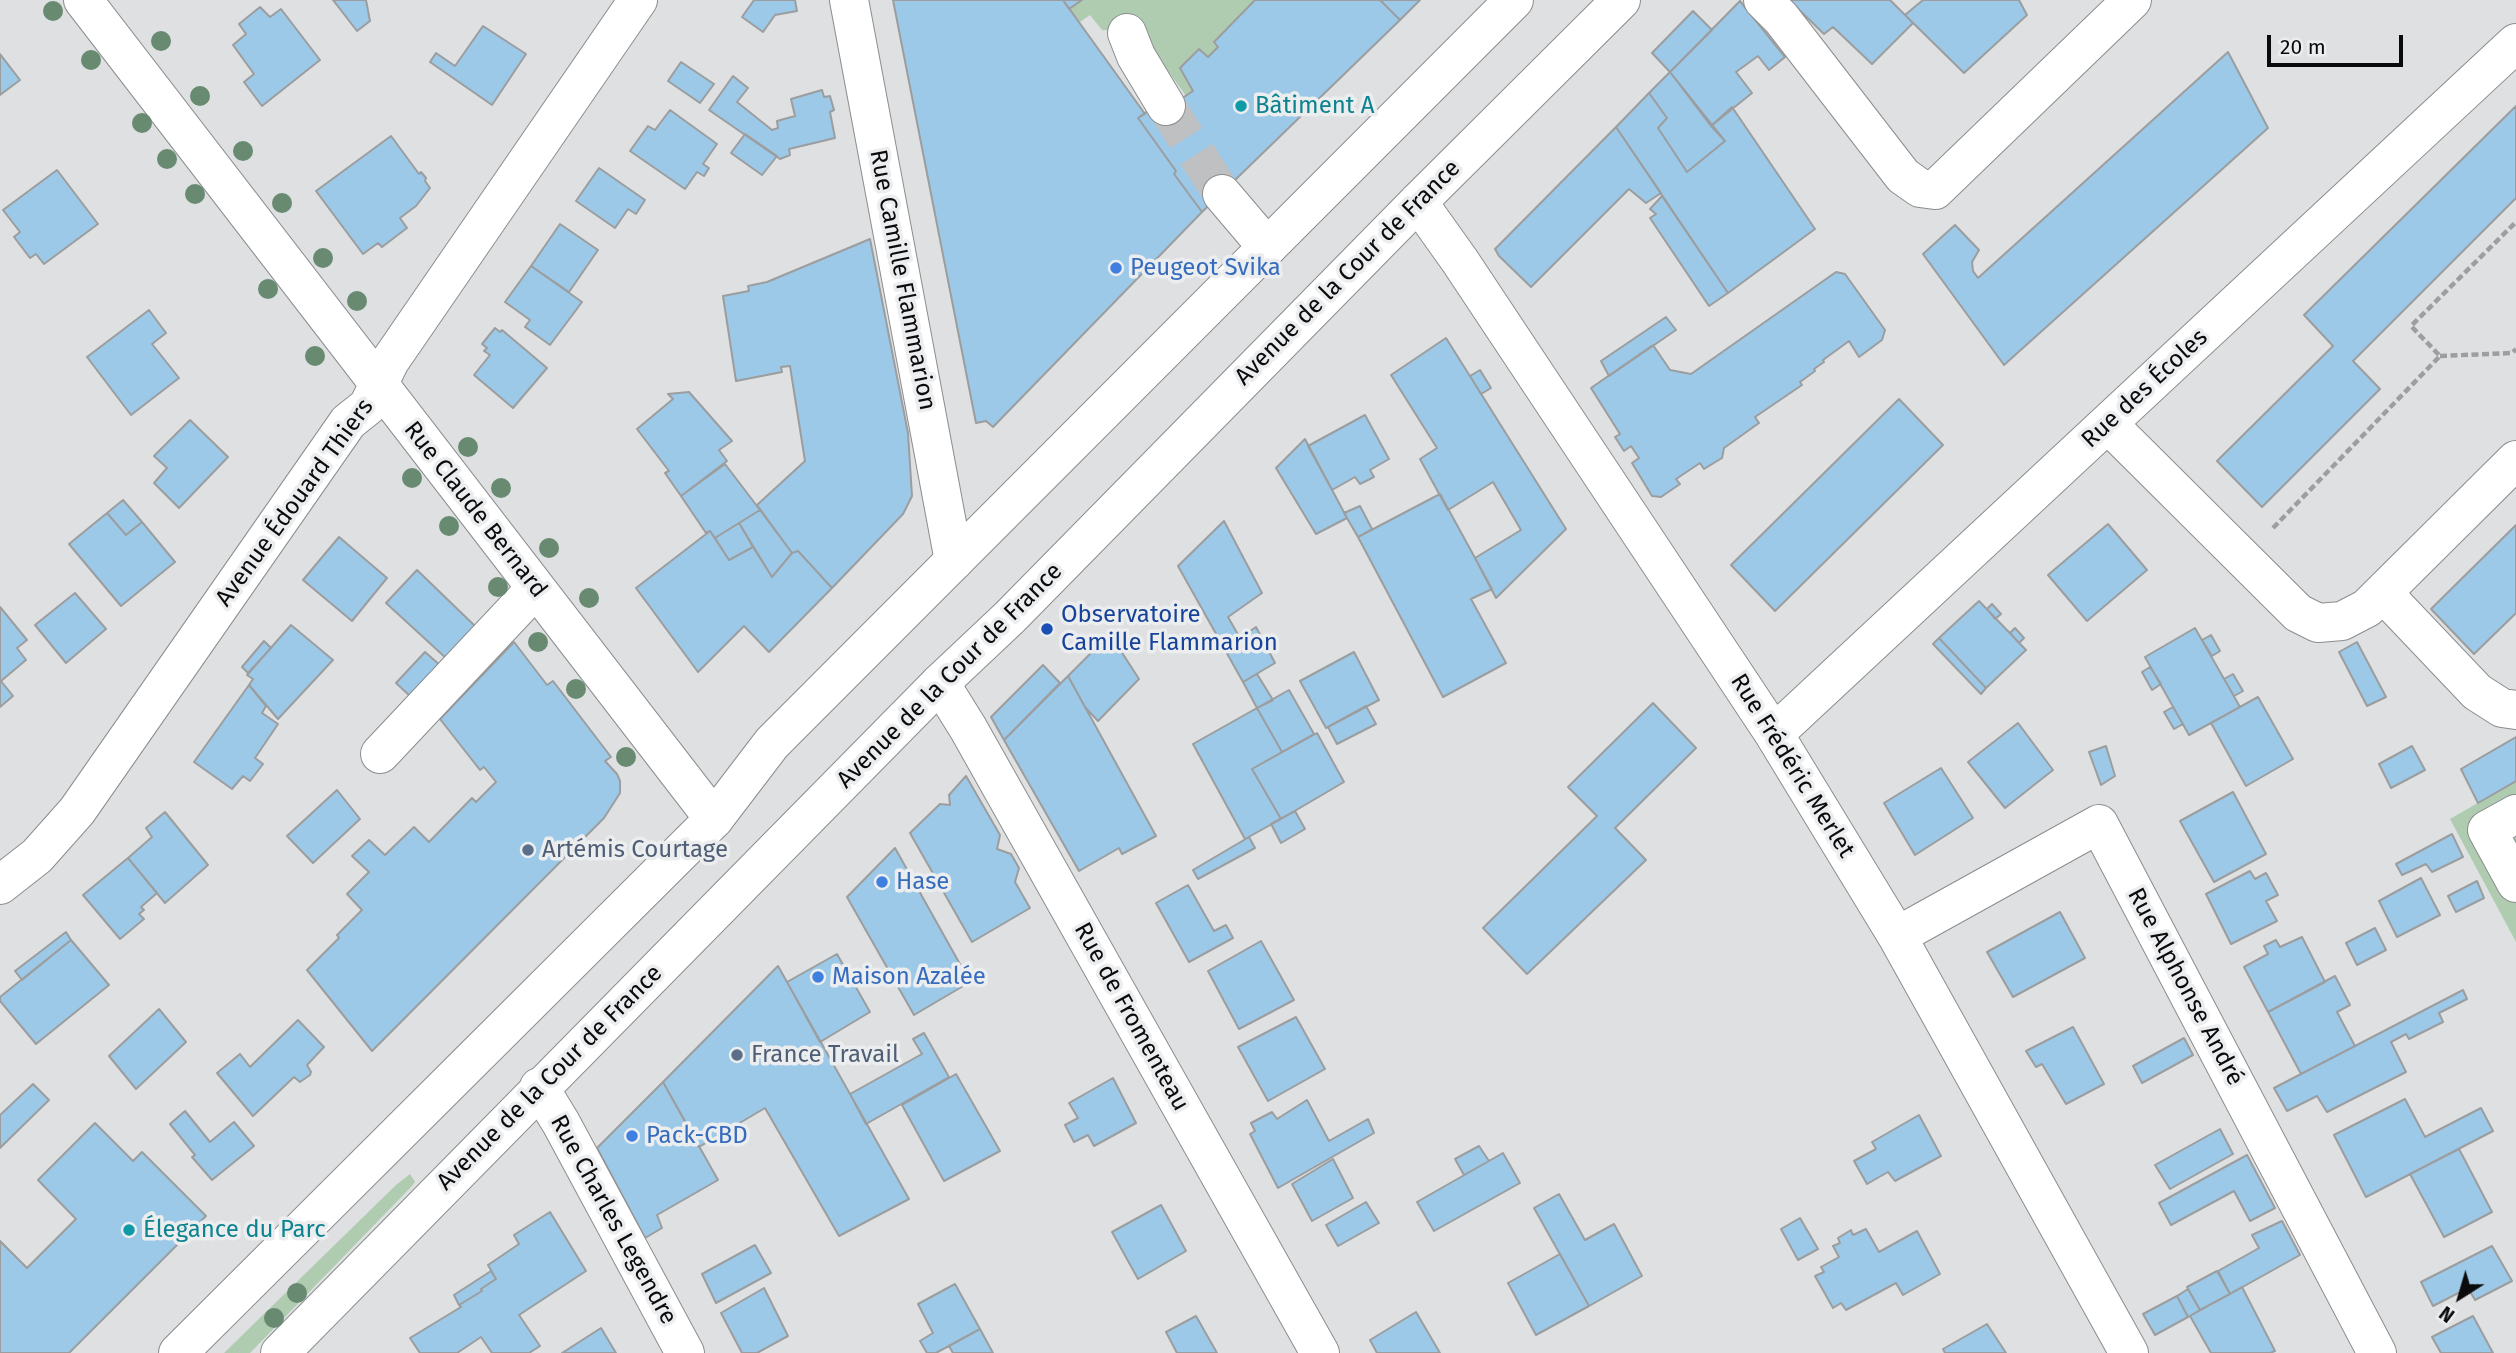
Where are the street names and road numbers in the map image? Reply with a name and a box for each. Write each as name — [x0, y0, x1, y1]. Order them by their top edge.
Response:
street label: Rue Camille Flammarion — [863, 147, 941, 413]
street label: Avenue de la Cour de France — [1229, 154, 1467, 392]
street label: Rue des Écoles — [2076, 323, 2214, 455]
street label: Avenue Édouard Thiers — [210, 394, 380, 612]
street label: Rue Claude Bernard — [397, 416, 553, 604]
street label: Avenue de la Cour de France — [831, 557, 1069, 795]
street label: Rue Frédéric Merlet — [1724, 669, 1860, 863]
street label: Rue Alphonse André — [2121, 883, 2249, 1091]
street label: Rue de Fromenteau — [1067, 918, 1195, 1116]
street label: Avenue de la Cour de France — [431, 959, 669, 1197]
street label: Rue Charles Legendre — [544, 1110, 682, 1330]

